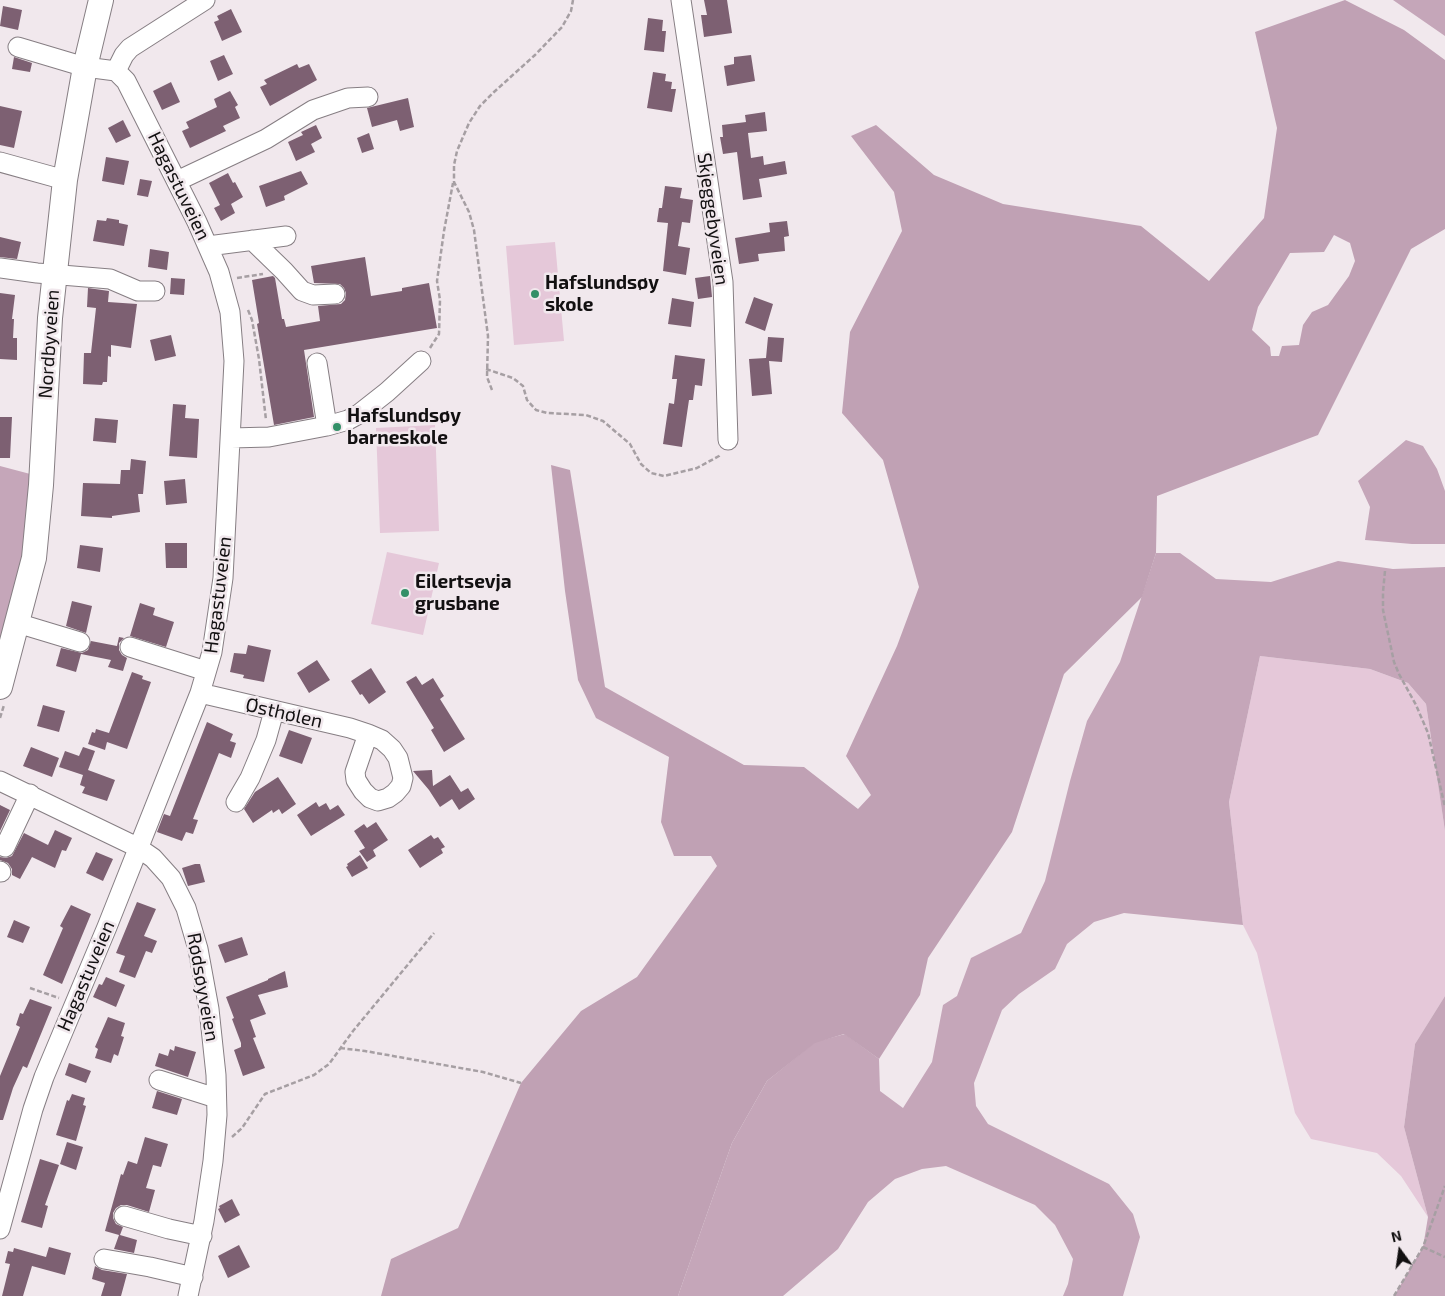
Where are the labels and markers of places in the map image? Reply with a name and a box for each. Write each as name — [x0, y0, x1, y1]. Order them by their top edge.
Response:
place label: Hafslundsøy skole — [545, 272, 659, 316]
marker: Hafslundsøy skole — [529, 288, 541, 300]
place label: Hafslundsøy barneskole — [347, 405, 461, 449]
marker: Hafslundsøy barneskole — [331, 421, 343, 433]
place label: Eilertsevja grusbane — [415, 571, 512, 615]
marker: Eilertsevja grusbane — [399, 587, 411, 599]

